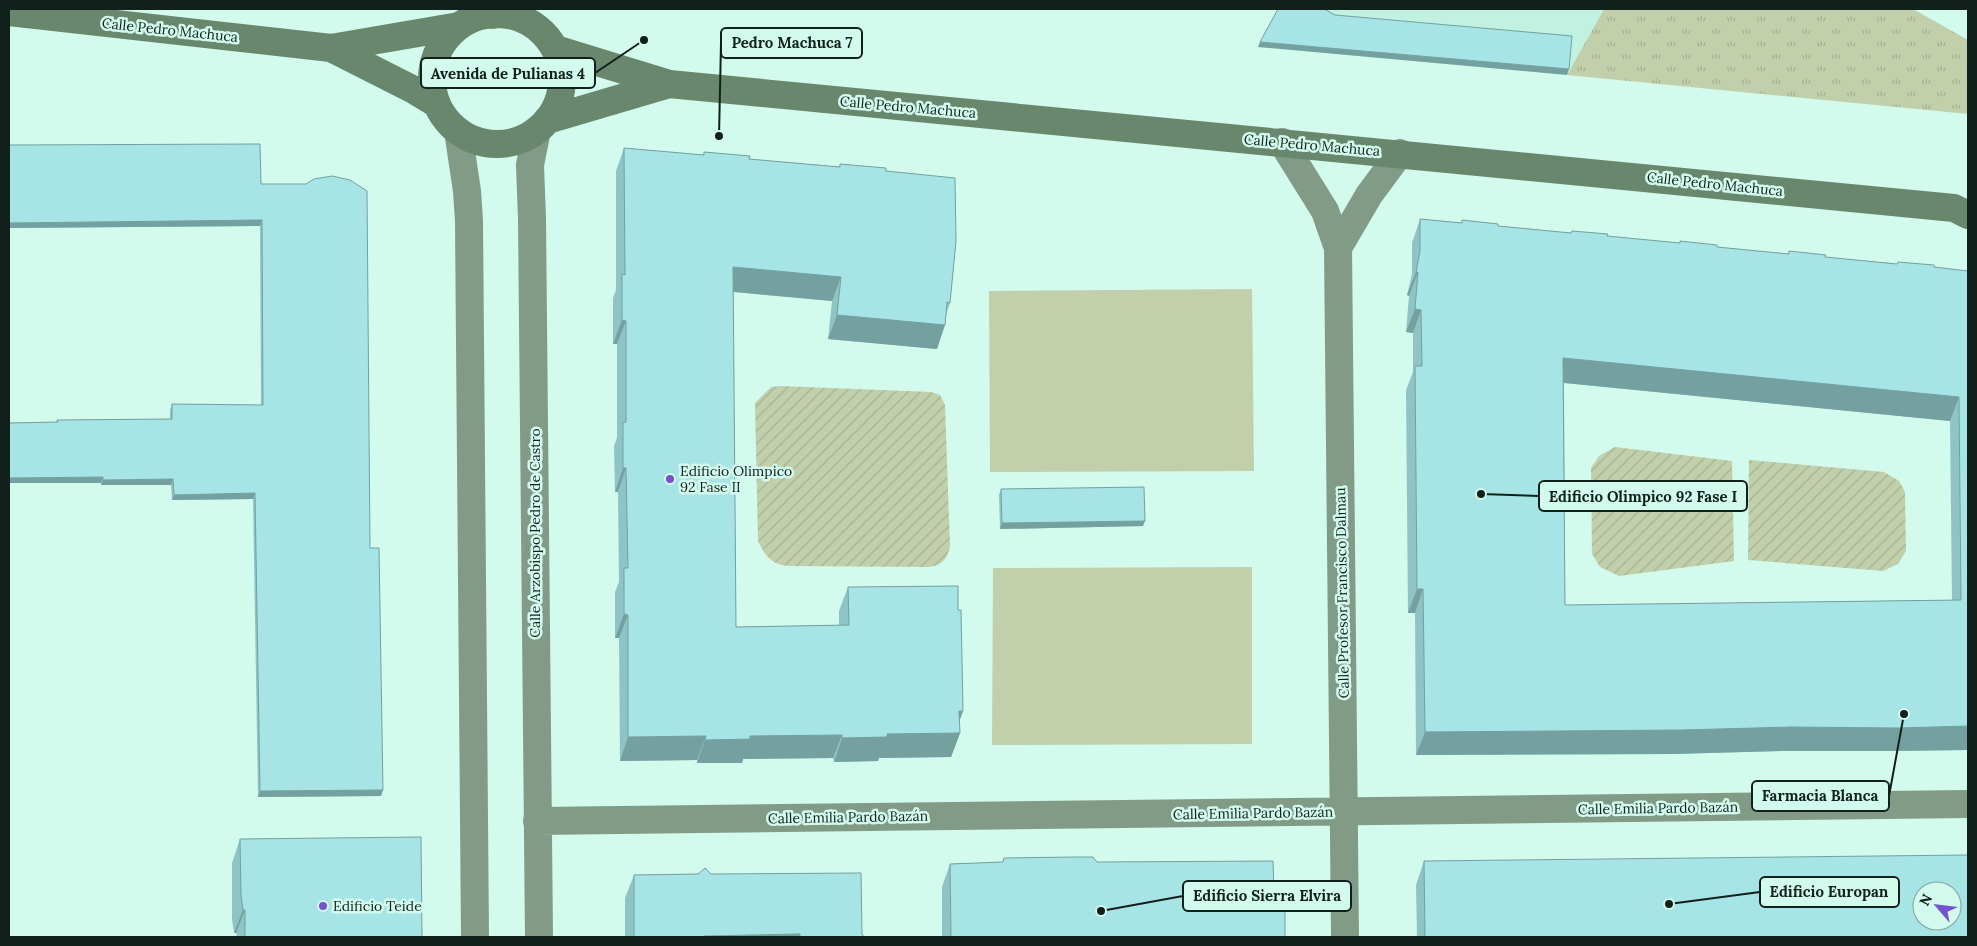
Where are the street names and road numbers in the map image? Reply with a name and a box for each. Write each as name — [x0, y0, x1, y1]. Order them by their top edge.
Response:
street label: Calle Pedro Machuca — [101, 14, 239, 46]
street label: Calle Pedro Machuca — [839, 92, 977, 122]
street label: Calle Pedro Machuca — [1243, 130, 1381, 160]
street label: Calle Pedro Machuca — [1646, 168, 1784, 200]
street label: Calle Arzobispo Pedro de Castro — [526, 428, 544, 638]
street label: Calle Profesor Francisco Dalmau — [1331, 487, 1353, 699]
street label: Calle Emilia Pardo Bazán — [1578, 798, 1739, 818]
street label: Calle Emilia Pardo Bazán — [1173, 803, 1334, 823]
street label: Calle Emilia Pardo Bazán — [768, 807, 929, 827]

